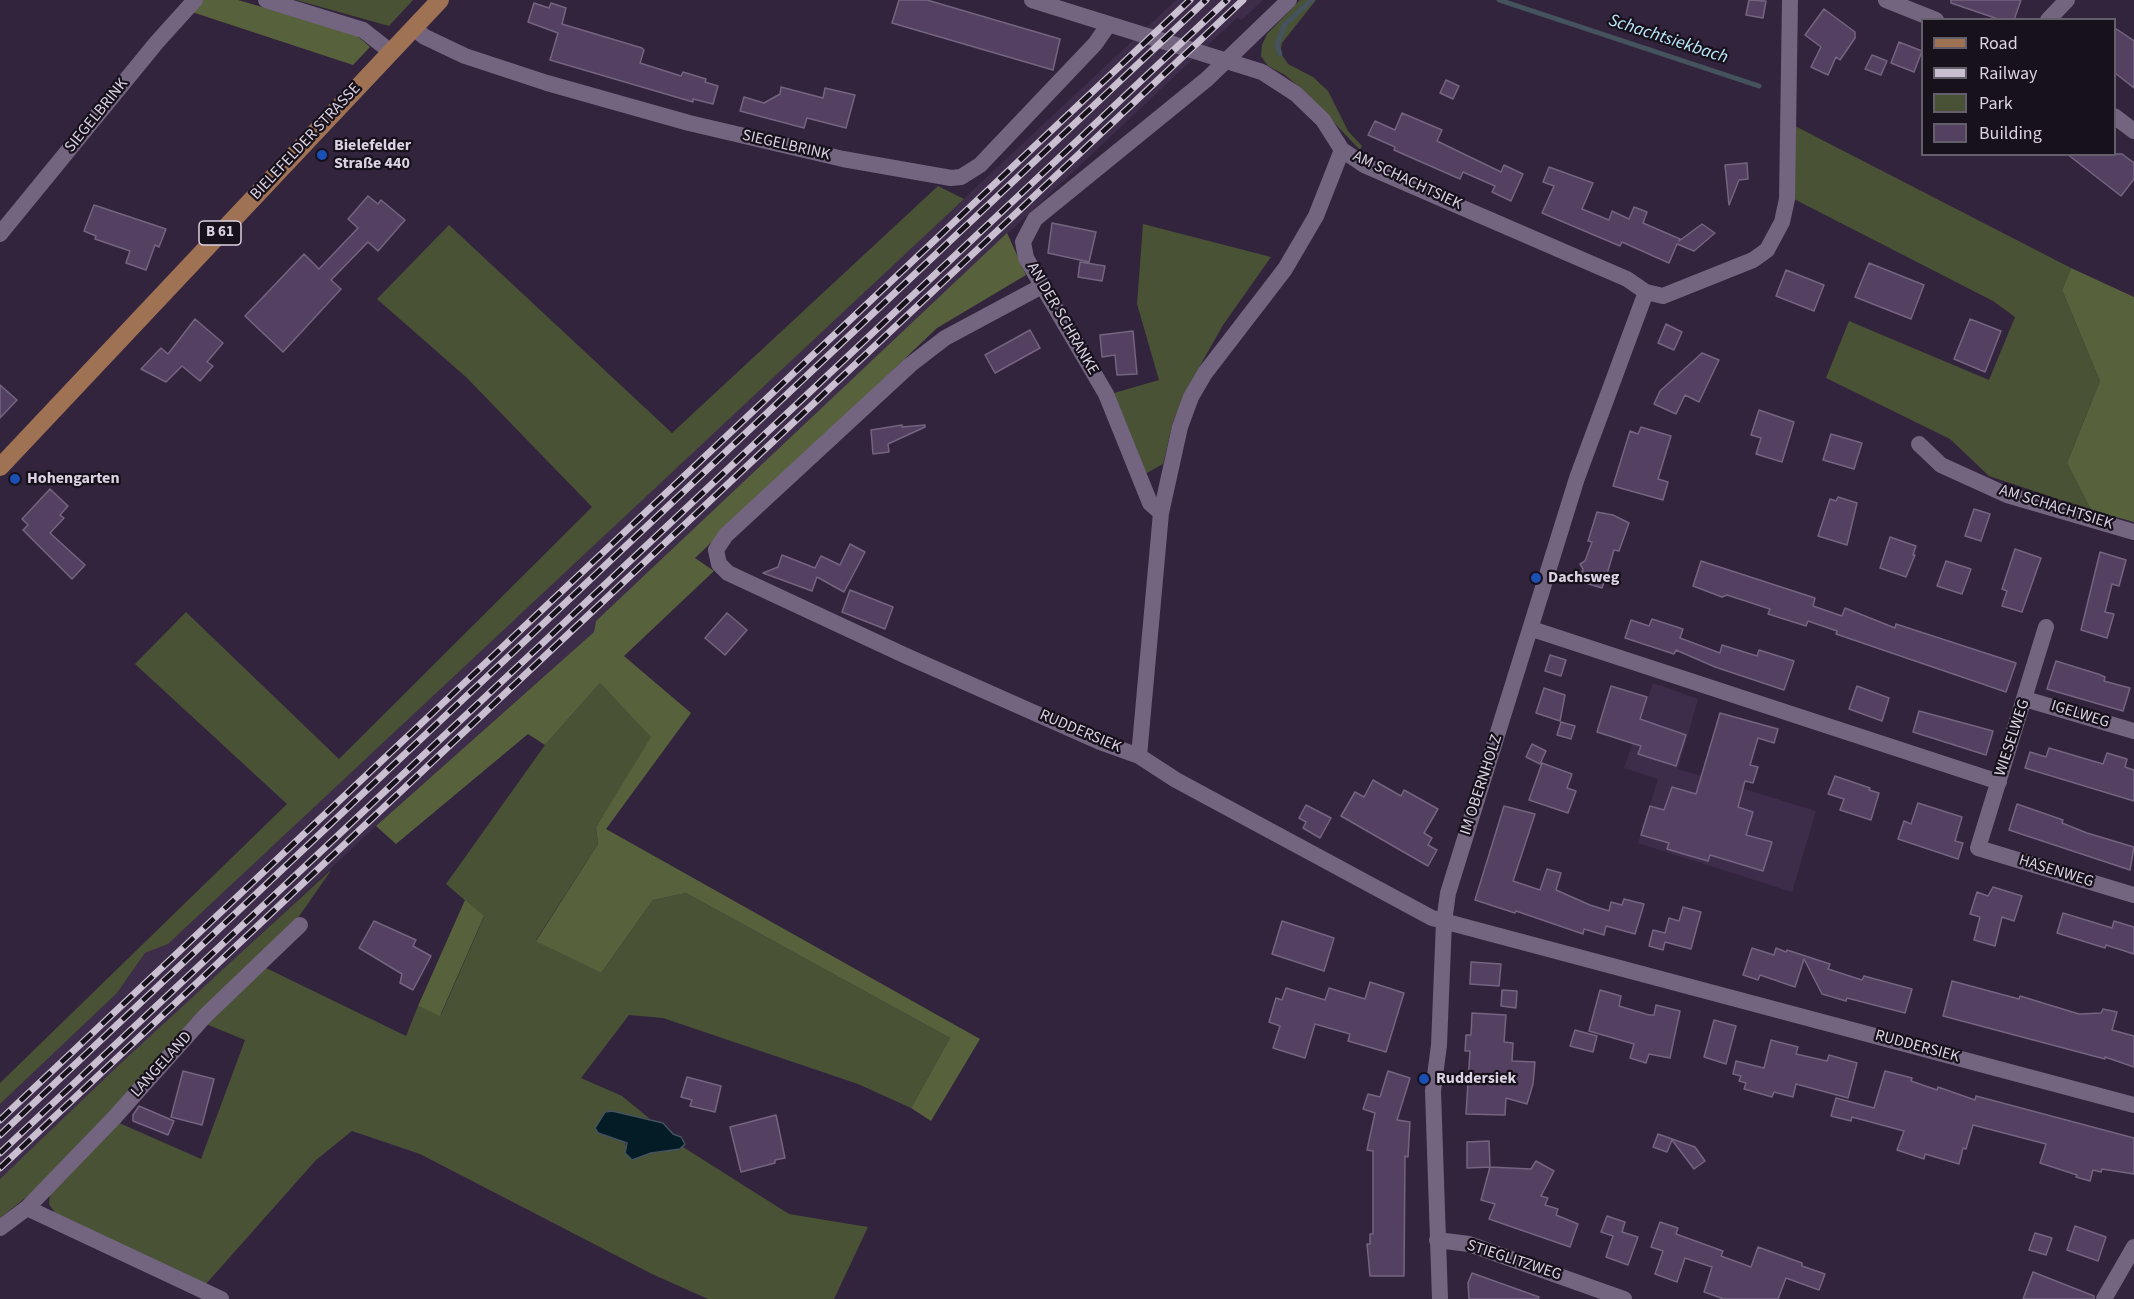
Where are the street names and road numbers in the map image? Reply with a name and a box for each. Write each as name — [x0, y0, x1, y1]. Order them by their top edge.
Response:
street label: SIEGELBRINK — [61, 75, 133, 157]
street label: BIELEFELDER STRASSE — [247, 80, 365, 204]
street label: SIEGELBRINK — [740, 127, 832, 165]
street label: AM SCHACHTSIEK — [1349, 147, 1465, 215]
road number: B 61 — [199, 221, 241, 245]
street label: AN DER SCHRANKE — [1022, 259, 1102, 379]
street label: AM SCHACHTSIEK — [1997, 482, 2115, 534]
street label: WIESELWEG — [1992, 697, 2034, 779]
street label: IGELWEG — [2048, 697, 2112, 733]
street label: RUDDERSIEK — [1036, 706, 1124, 758]
street label: IM OBERNHOLZ — [1457, 732, 1507, 838]
street label: HASENWEG — [2016, 852, 2096, 892]
street label: RUDDERSIEK — [1873, 1026, 1961, 1068]
street label: LANGELAND — [127, 1028, 197, 1102]
street label: STIEGLITZWEG — [1464, 1237, 1564, 1285]

